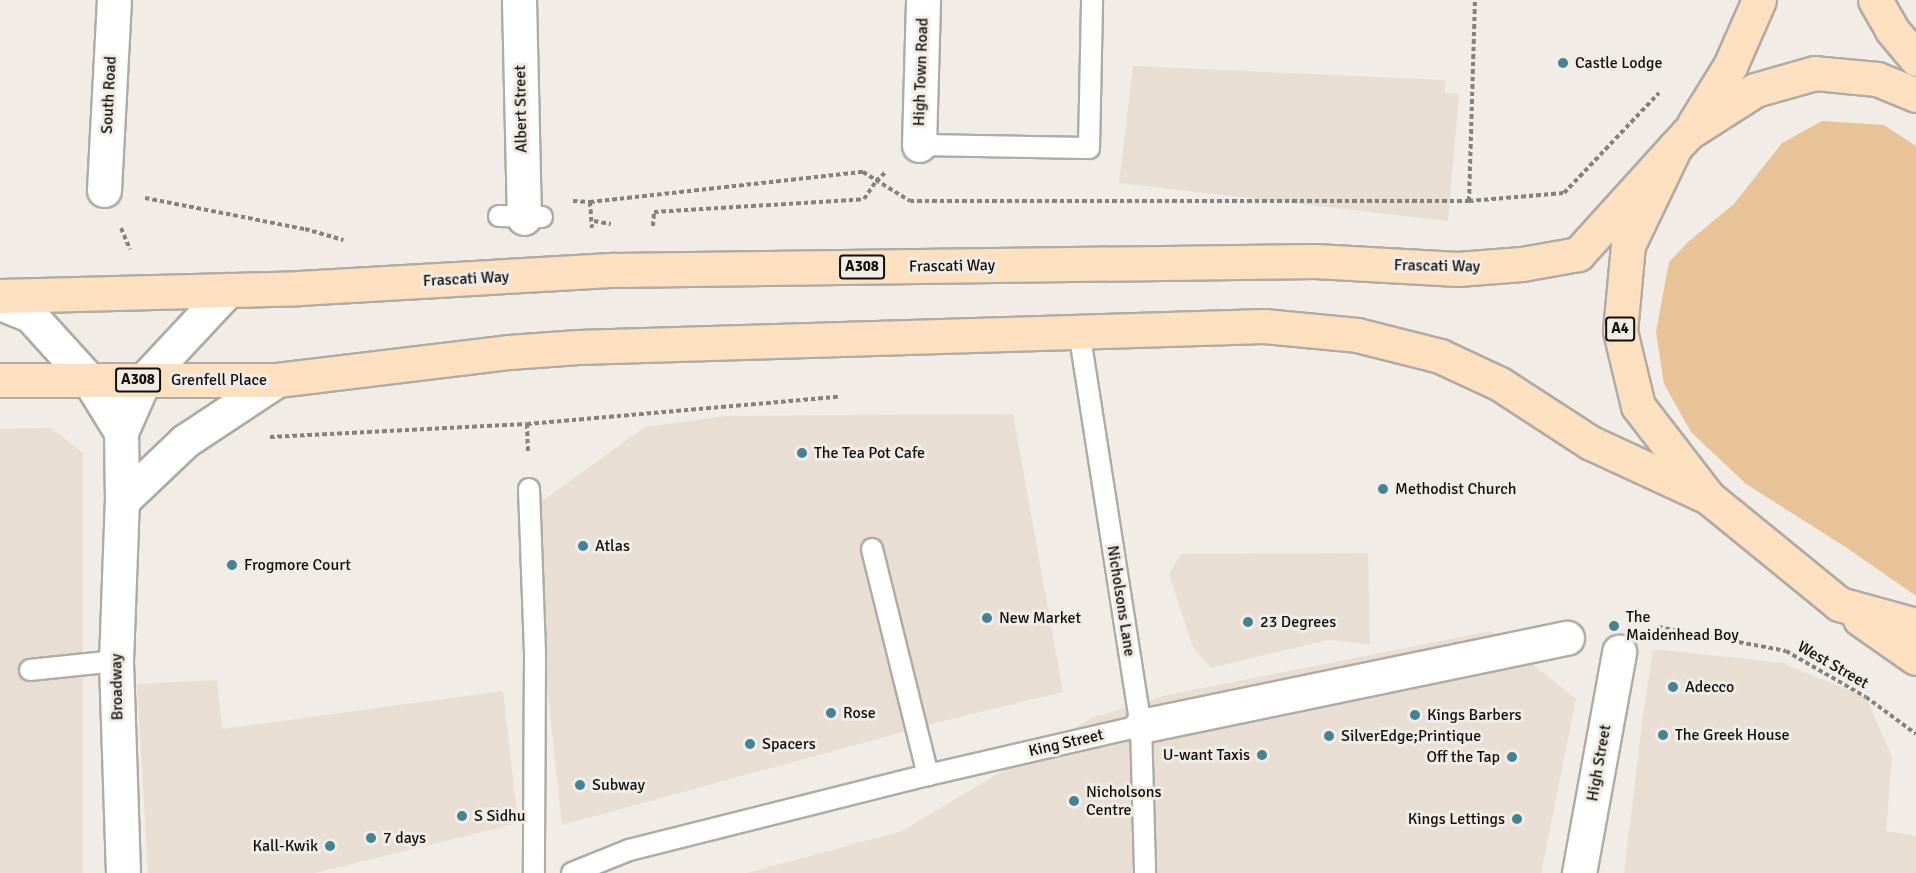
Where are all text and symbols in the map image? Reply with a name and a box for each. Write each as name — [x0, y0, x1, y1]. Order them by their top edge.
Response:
street label: High Town Road — [910, 17, 932, 127]
place label: Castle Lodge — [1575, 53, 1663, 73]
street label: South Road — [97, 56, 121, 134]
marker: Castle Lodge — [1556, 56, 1570, 70]
street label: Albert Street — [511, 65, 531, 153]
road number: A308 — [838, 255, 886, 279]
street label: Frascati Way — [909, 256, 995, 276]
street label: Frascati Way — [1394, 256, 1480, 276]
street label: Frascati Way — [422, 267, 510, 291]
road number: A4 — [1605, 317, 1635, 341]
road number: A308 — [114, 368, 162, 392]
street label: Grenfell Place — [171, 370, 267, 390]
place label: The Tea Pot Cafe — [814, 443, 925, 463]
marker: The Tea Pot Cafe — [795, 446, 809, 460]
place label: Methodist Church — [1395, 479, 1516, 499]
marker: Methodist Church — [1376, 482, 1390, 496]
place label: Atlas — [595, 536, 630, 556]
marker: Atlas — [576, 539, 590, 553]
street label: Nicholsons Lane — [1103, 544, 1139, 658]
place label: Frogmore Court — [244, 555, 351, 575]
marker: Frogmore Court — [225, 558, 239, 572]
place label: The Maidenhead Boy — [1626, 607, 1739, 645]
place label: New Market — [999, 608, 1081, 628]
marker: New Market — [980, 611, 994, 625]
place label: 23 Degrees — [1260, 612, 1336, 632]
marker: 23 Degrees — [1241, 615, 1255, 629]
marker: The Maidenhead Boy — [1607, 619, 1621, 633]
street label: West Street — [1794, 637, 1872, 693]
street label: Broadway — [107, 654, 127, 720]
place label: Adecco — [1685, 677, 1734, 697]
marker: Adecco — [1666, 680, 1680, 694]
place label: Rose — [843, 703, 876, 723]
place label: Kings Barbers — [1427, 705, 1522, 725]
marker: Rose — [824, 706, 838, 720]
marker: Kings Barbers — [1408, 708, 1422, 722]
street label: High Street — [1583, 723, 1615, 803]
street label: King Street — [1027, 725, 1105, 761]
place label: The Greek House — [1675, 725, 1789, 745]
place label: SilverEdge;Printique — [1341, 726, 1481, 746]
marker: The Greek House — [1656, 728, 1670, 742]
marker: SilverEdge;Printique — [1322, 729, 1336, 743]
place label: Spacers — [762, 734, 816, 754]
marker: Spacers — [743, 737, 757, 751]
place label: U-want Taxis — [1163, 745, 1250, 765]
place label: Off the Tap — [1427, 747, 1500, 767]
marker: U-want Taxis — [1255, 748, 1269, 762]
marker: Off the Tap — [1505, 750, 1519, 764]
place label: Subway — [592, 775, 645, 795]
marker: Subway — [573, 778, 587, 792]
place label: Nicholsons Centre — [1086, 782, 1162, 820]
marker: Nicholsons Centre — [1067, 794, 1081, 808]
place label: S Sidhu — [474, 806, 526, 826]
marker: S Sidhu — [455, 809, 469, 823]
place label: Kings Lettings — [1408, 809, 1505, 829]
marker: Kings Lettings — [1510, 812, 1524, 826]
place label: 7 days — [383, 828, 426, 848]
marker: 7 days — [364, 831, 378, 845]
place label: Kall-Kwik — [252, 836, 318, 856]
marker: Kall-Kwik — [323, 839, 337, 853]

